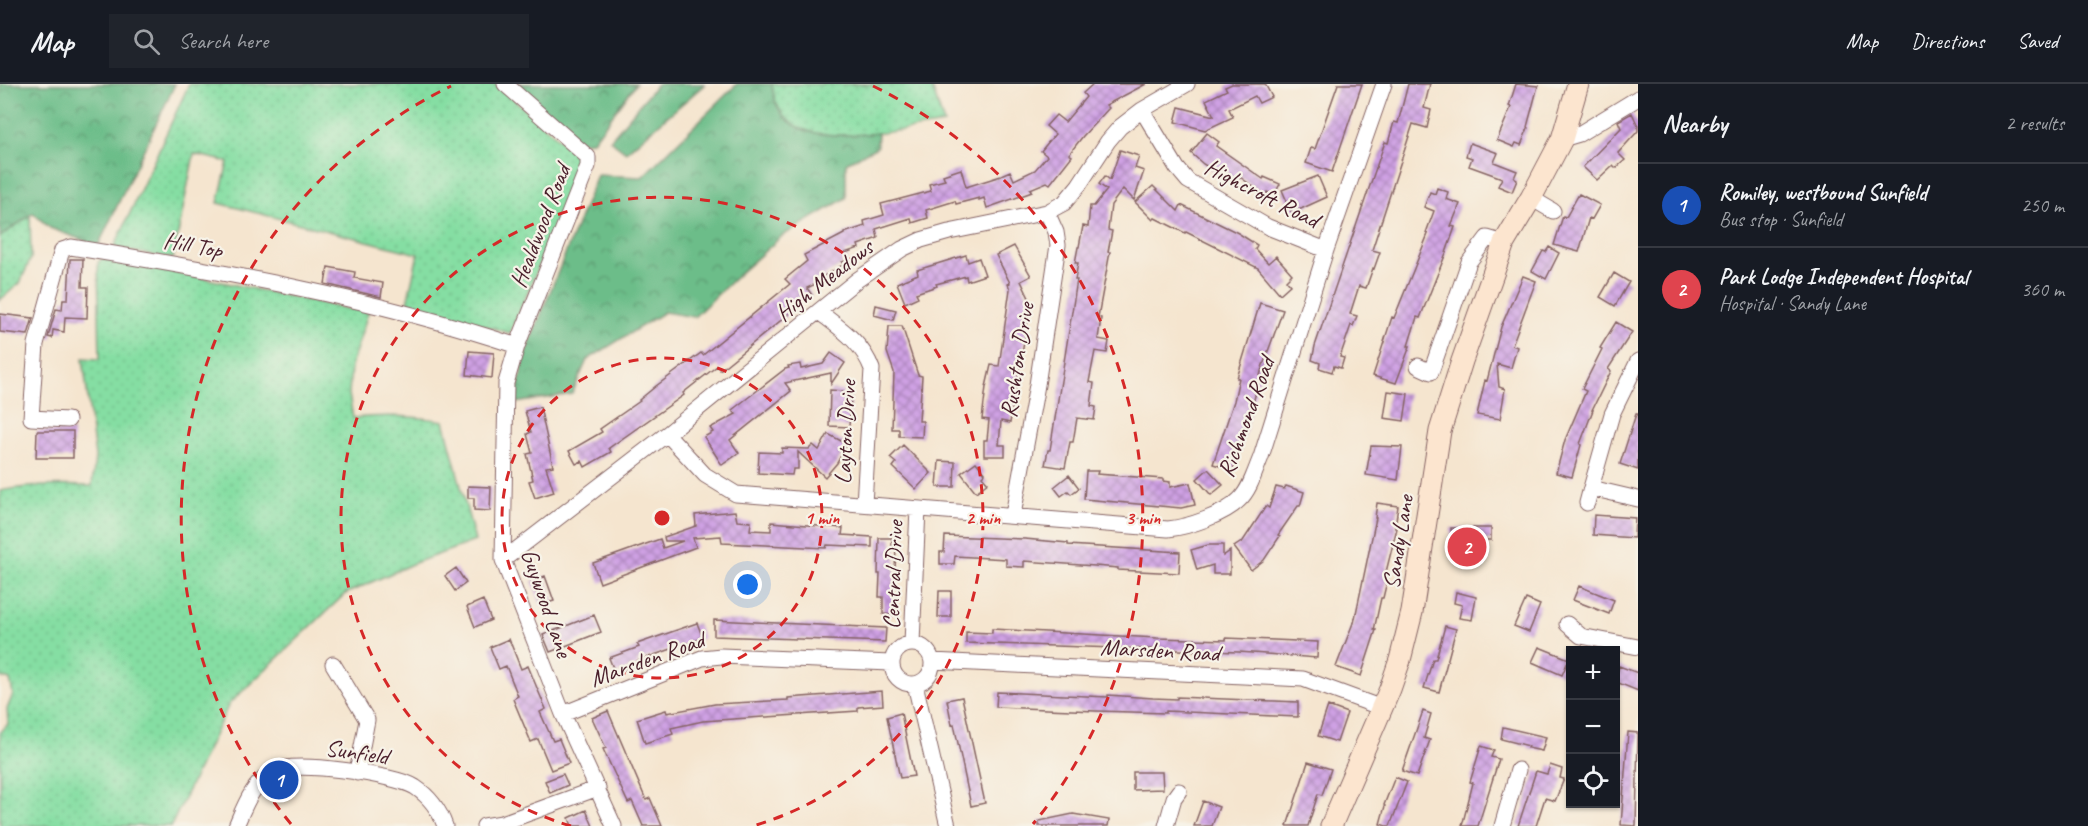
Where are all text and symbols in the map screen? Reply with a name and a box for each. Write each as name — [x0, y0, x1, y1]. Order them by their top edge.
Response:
search box — [109, 14, 529, 68]
text: Map — [30, 24, 73, 59]
icon: search — [130, 25, 163, 58]
text: Search here — [178, 27, 268, 55]
text: Map — [1846, 28, 1878, 54]
text: Directions — [1911, 28, 1984, 54]
text: Saved — [2017, 28, 2058, 54]
text: Nearby — [1662, 107, 1727, 140]
text: 2 results — [2005, 111, 2064, 136]
street label: Highcroft Road — [1200, 151, 1327, 236]
street label: Healdwood Road — [503, 157, 578, 292]
text: Romiley, westbound Sunfield — [1719, 179, 1927, 207]
text: 1 — [1677, 193, 1686, 218]
text: 250 m — [2021, 193, 2064, 218]
text: Bus stop · Sunfield — [1719, 207, 1843, 232]
street label: Hill Top — [161, 225, 227, 266]
street label: High Meadows — [769, 231, 881, 328]
text: Park Lodge Independent Hospital — [1719, 263, 1968, 291]
text: 2 — [1677, 277, 1686, 302]
text: 360 m — [2021, 277, 2064, 302]
text: Hospital · Sandy Lane — [1719, 291, 1866, 316]
street label: Rushton Drive — [993, 298, 1041, 420]
street label: Richmond Road — [1210, 349, 1283, 481]
street label: Layton Drive — [827, 377, 863, 485]
street label: Sandy Lane — [1376, 491, 1421, 591]
text: 1 min — [805, 507, 840, 529]
text: 2 min — [966, 507, 1001, 529]
text: 3 min — [1126, 507, 1161, 529]
centre of rings — [652, 508, 672, 528]
street label: Central Drive — [876, 518, 910, 630]
pin: 2 — [1448, 524, 1486, 570]
street label: Guywood Lane — [514, 545, 580, 663]
your location — [733, 570, 762, 599]
street label: Marsden Road — [586, 623, 712, 694]
street label: Marsden Road — [1100, 632, 1224, 668]
map controls — [1566, 646, 1620, 808]
button: + — [1566, 646, 1620, 700]
button: − — [1566, 700, 1620, 754]
street label: Sunfield — [323, 732, 394, 772]
button: locate — [1566, 754, 1620, 808]
pin: 1 — [260, 758, 298, 802]

